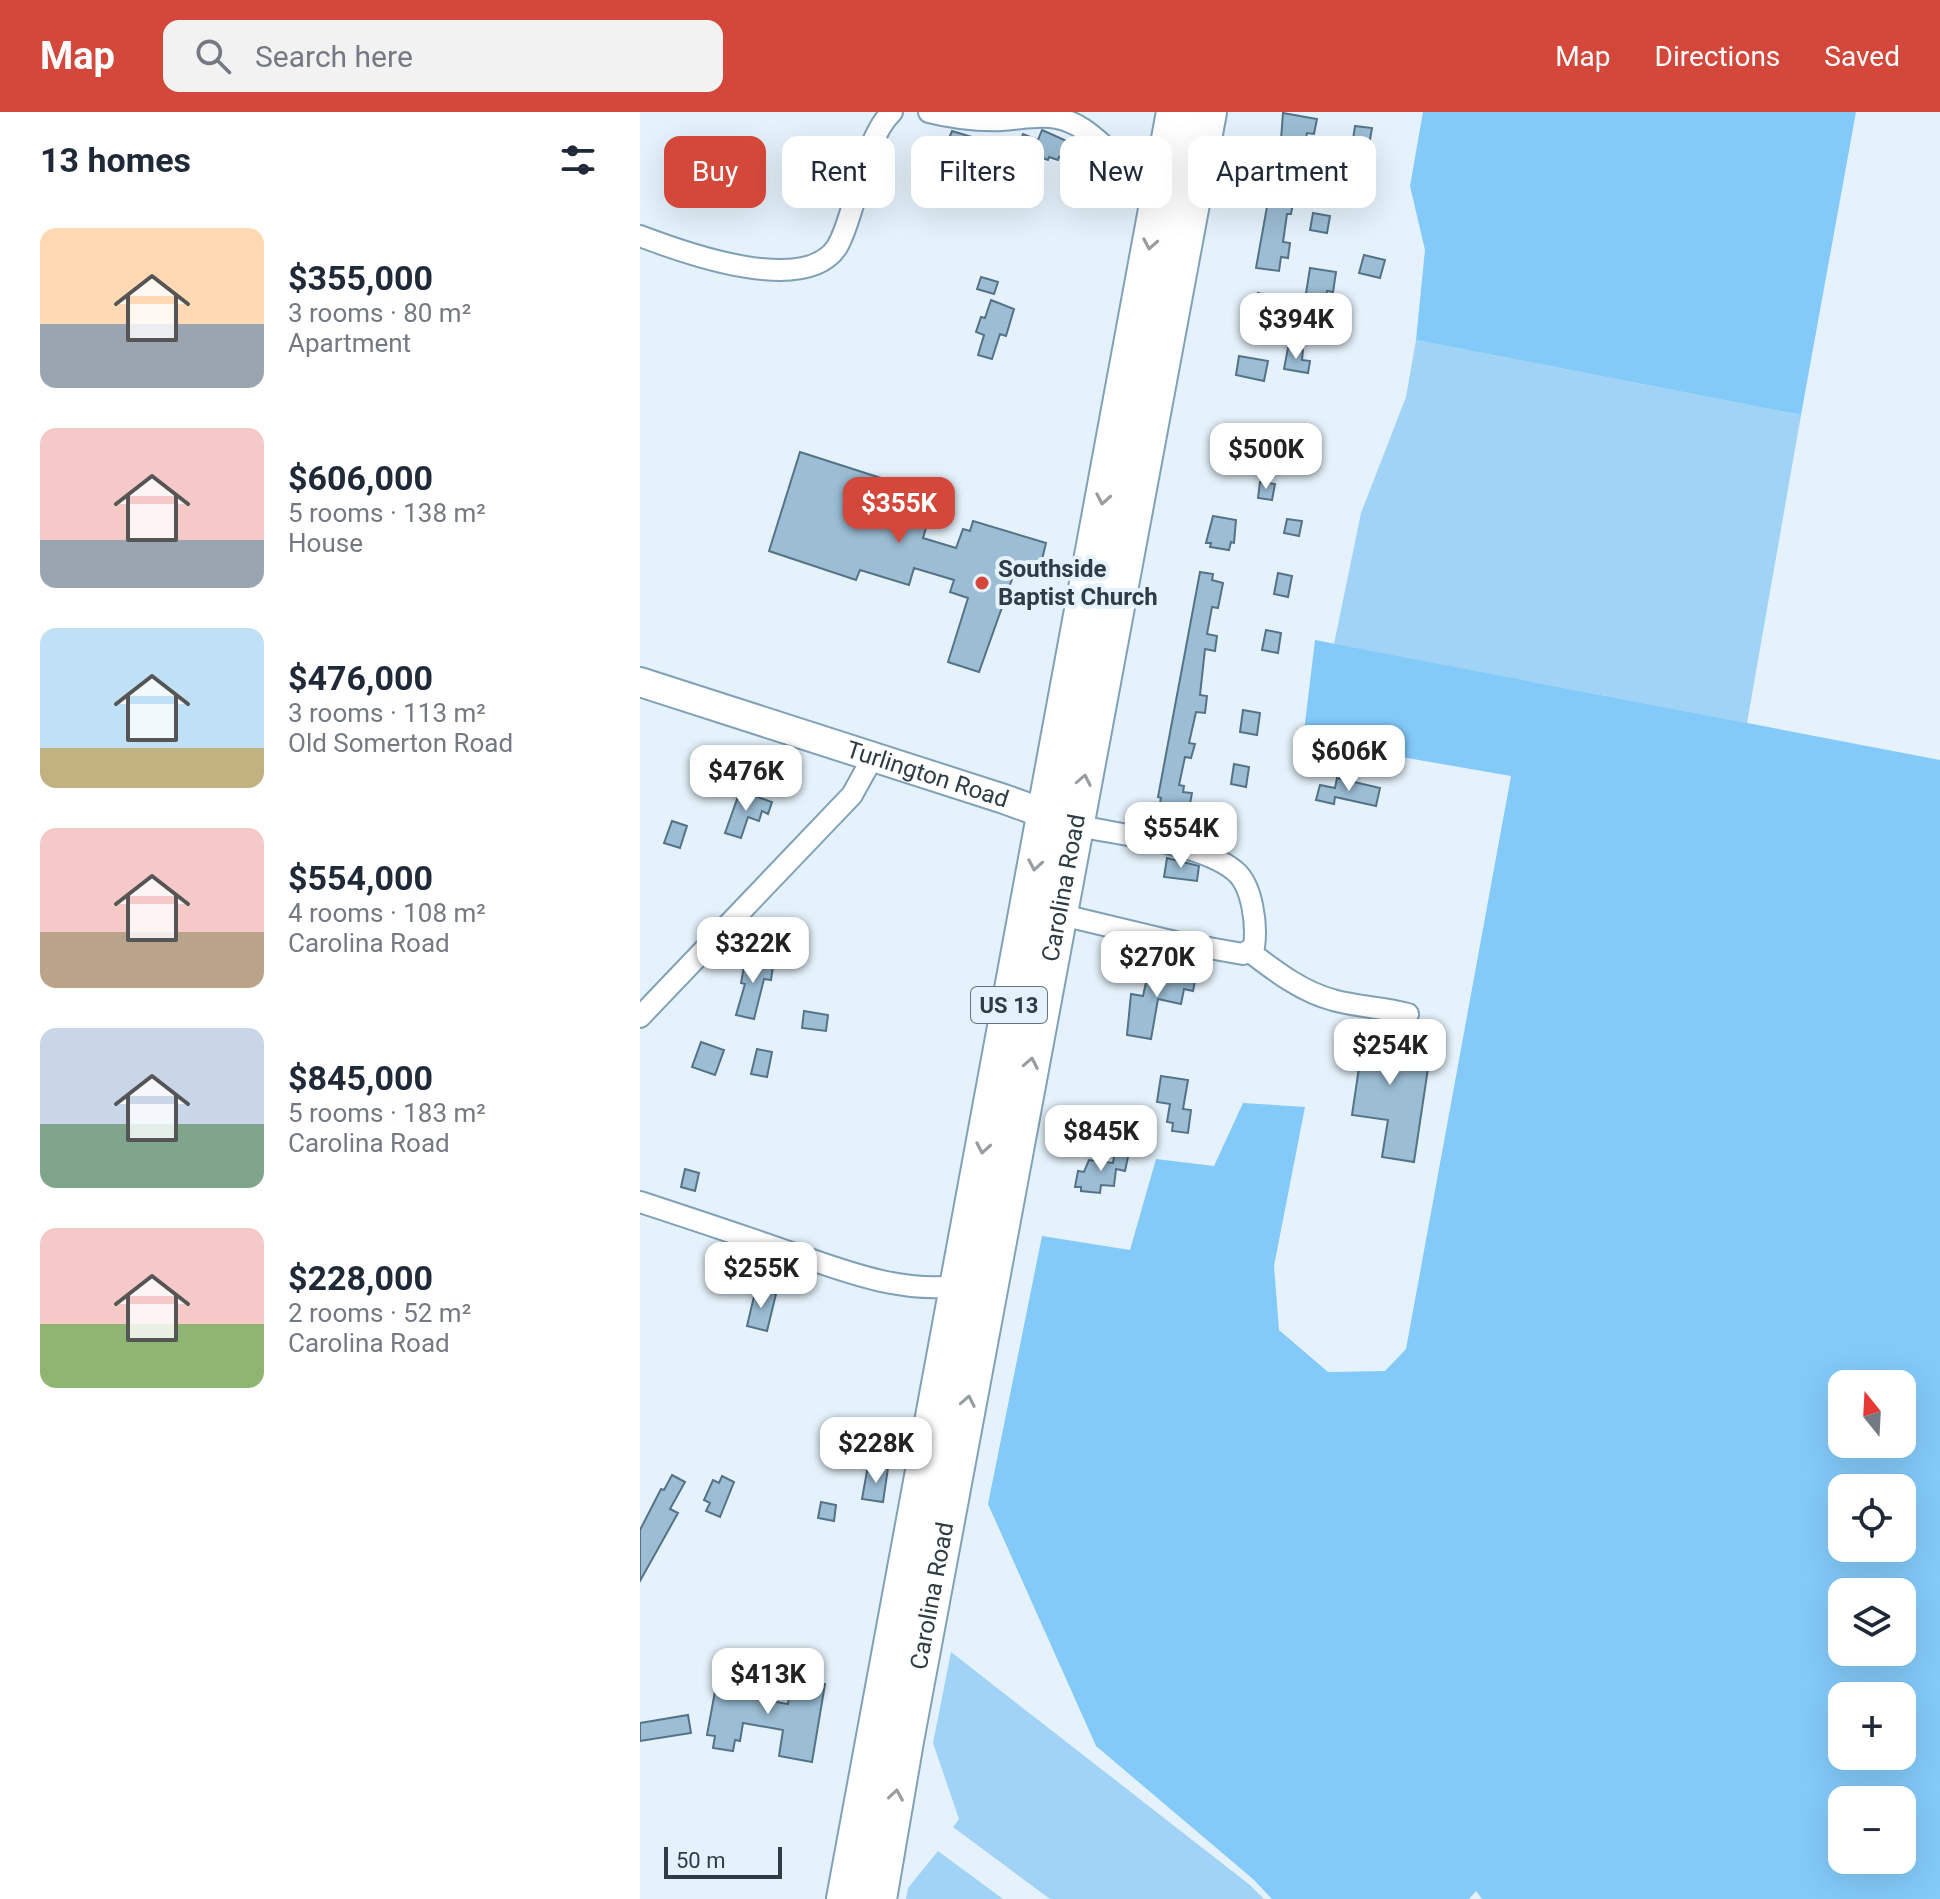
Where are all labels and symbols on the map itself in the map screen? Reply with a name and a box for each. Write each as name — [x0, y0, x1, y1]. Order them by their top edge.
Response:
one-way arrow — [1143, 237, 1160, 251]
pin: $394K — [1240, 293, 1352, 361]
pin: $500K — [1210, 423, 1322, 491]
pin: $355K — [843, 477, 955, 545]
one-way arrow — [1095, 493, 1112, 506]
place label: Southside Baptist Church — [998, 555, 1158, 611]
marker: Southside Baptist Church — [973, 574, 991, 592]
pin: $606K — [1293, 725, 1405, 793]
street label: Turlington Road — [843, 735, 1012, 814]
pin: $476K — [690, 745, 802, 813]
one-way arrow — [1074, 773, 1091, 787]
pin: $554K — [1125, 802, 1237, 870]
street label: Carolina Road — [1036, 812, 1091, 964]
one-way arrow — [1028, 858, 1045, 872]
pin: $322K — [697, 917, 809, 985]
pin: $270K — [1101, 931, 1213, 999]
road number: US 13 — [971, 987, 1047, 1023]
pin: $254K — [1334, 1019, 1446, 1087]
one-way arrow — [1021, 1056, 1038, 1070]
pin: $845K — [1045, 1105, 1157, 1173]
one-way arrow — [976, 1142, 993, 1155]
pin: $255K — [705, 1242, 817, 1310]
north arrow — [1828, 1370, 1916, 1458]
one-way arrow — [959, 1394, 976, 1408]
pin: $228K — [820, 1417, 932, 1485]
street label: Carolina Road — [905, 1520, 959, 1672]
pin: $413K — [712, 1648, 824, 1716]
one-way arrow — [887, 1788, 904, 1801]
scale bar — [664, 1843, 782, 1879]

